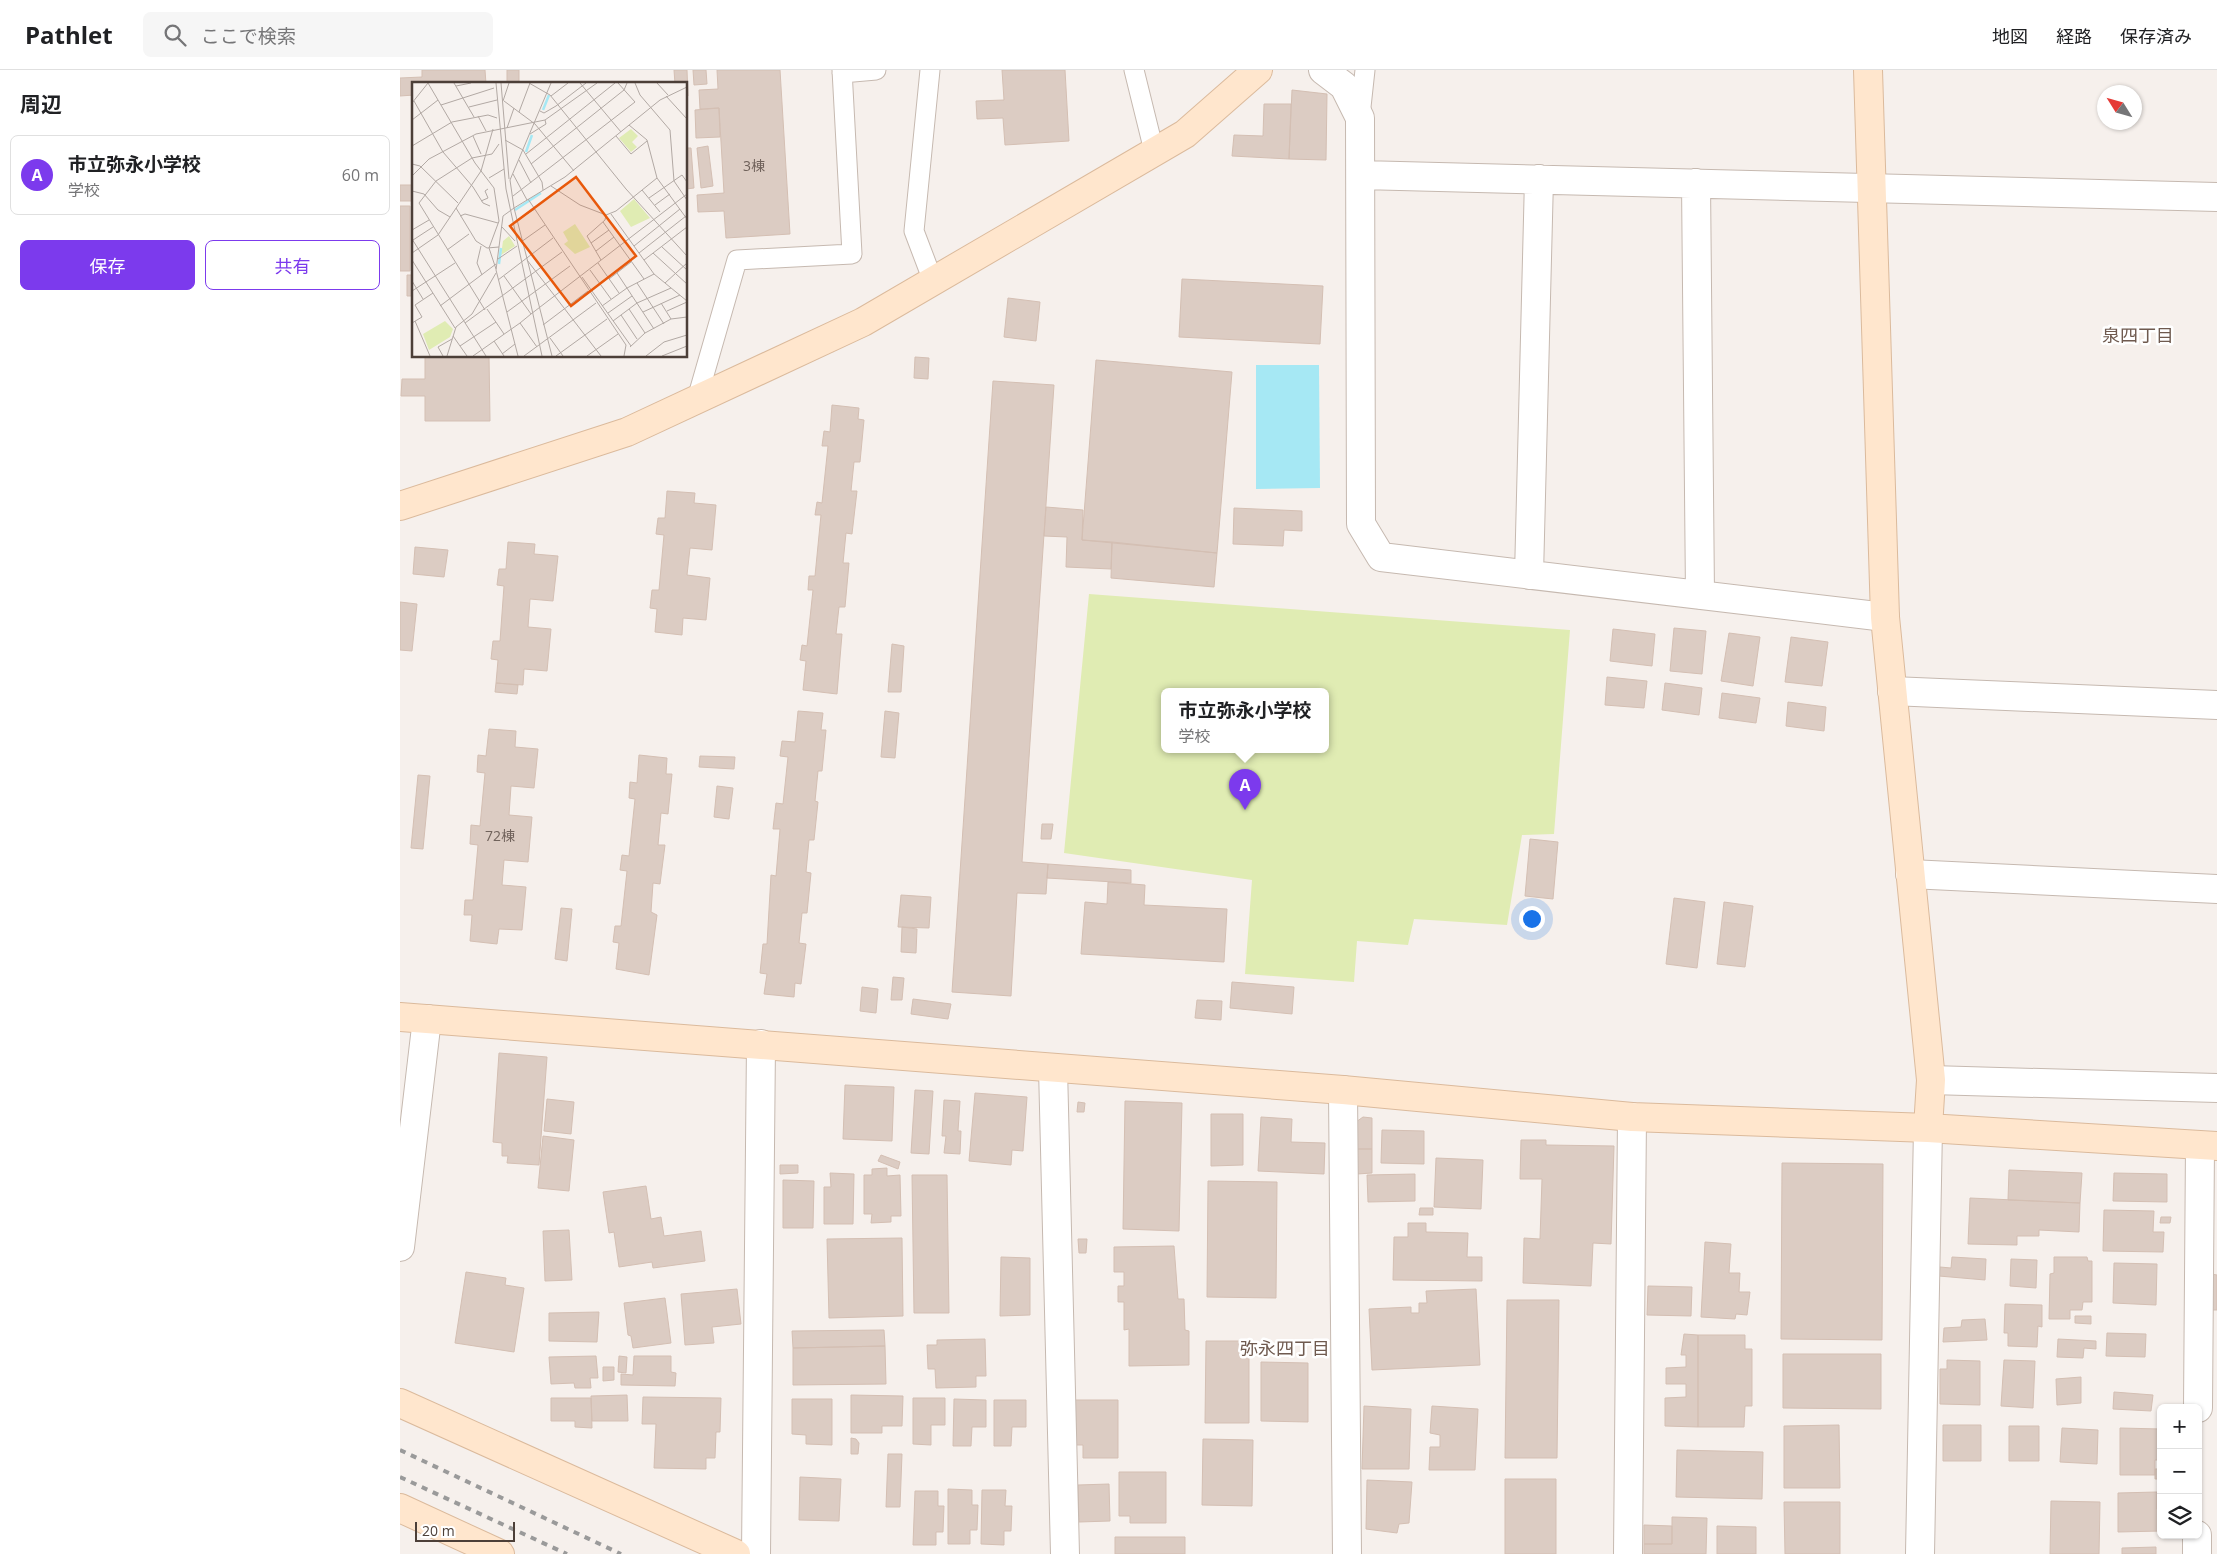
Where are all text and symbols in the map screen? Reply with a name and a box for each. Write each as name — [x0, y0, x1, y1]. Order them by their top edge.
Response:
search box — [143, 12, 493, 57]
text: Pathlet — [25, 18, 113, 51]
icon: search — [161, 21, 189, 49]
text: ここで検索 — [201, 23, 296, 49]
text: 地図 — [1992, 24, 2028, 48]
text: 経路 — [2056, 24, 2092, 48]
text: 保存済み — [2120, 24, 2192, 48]
inset map — [412, 82, 688, 358]
north arrow — [2097, 85, 2142, 130]
text: 周辺 — [20, 90, 62, 118]
text: 市立弥永小学校 — [68, 151, 201, 177]
house number: 3棟 — [743, 156, 765, 175]
text: A — [31, 164, 43, 186]
text: 60 m — [342, 164, 379, 186]
text: 学校 — [68, 179, 100, 201]
button: 保存 — [20, 240, 195, 290]
button: 共有 — [205, 240, 380, 290]
district label: 泉四丁目 — [2102, 323, 2174, 347]
popup — [1161, 688, 1329, 753]
text: 市立弥永小学校 — [1178, 697, 1312, 723]
text: 学校 — [1178, 725, 1211, 747]
pin: A — [1229, 769, 1261, 810]
house number: 72棟 — [485, 826, 515, 845]
your location — [1519, 906, 1545, 932]
district label: 弥永四丁目 — [1240, 1336, 1330, 1360]
map controls — [2157, 1404, 2202, 1539]
button: + — [2157, 1404, 2202, 1449]
button: − — [2157, 1449, 2202, 1494]
button: layers — [2157, 1494, 2202, 1539]
scale bar — [415, 1519, 515, 1542]
text: 20 m — [422, 1521, 455, 1540]

